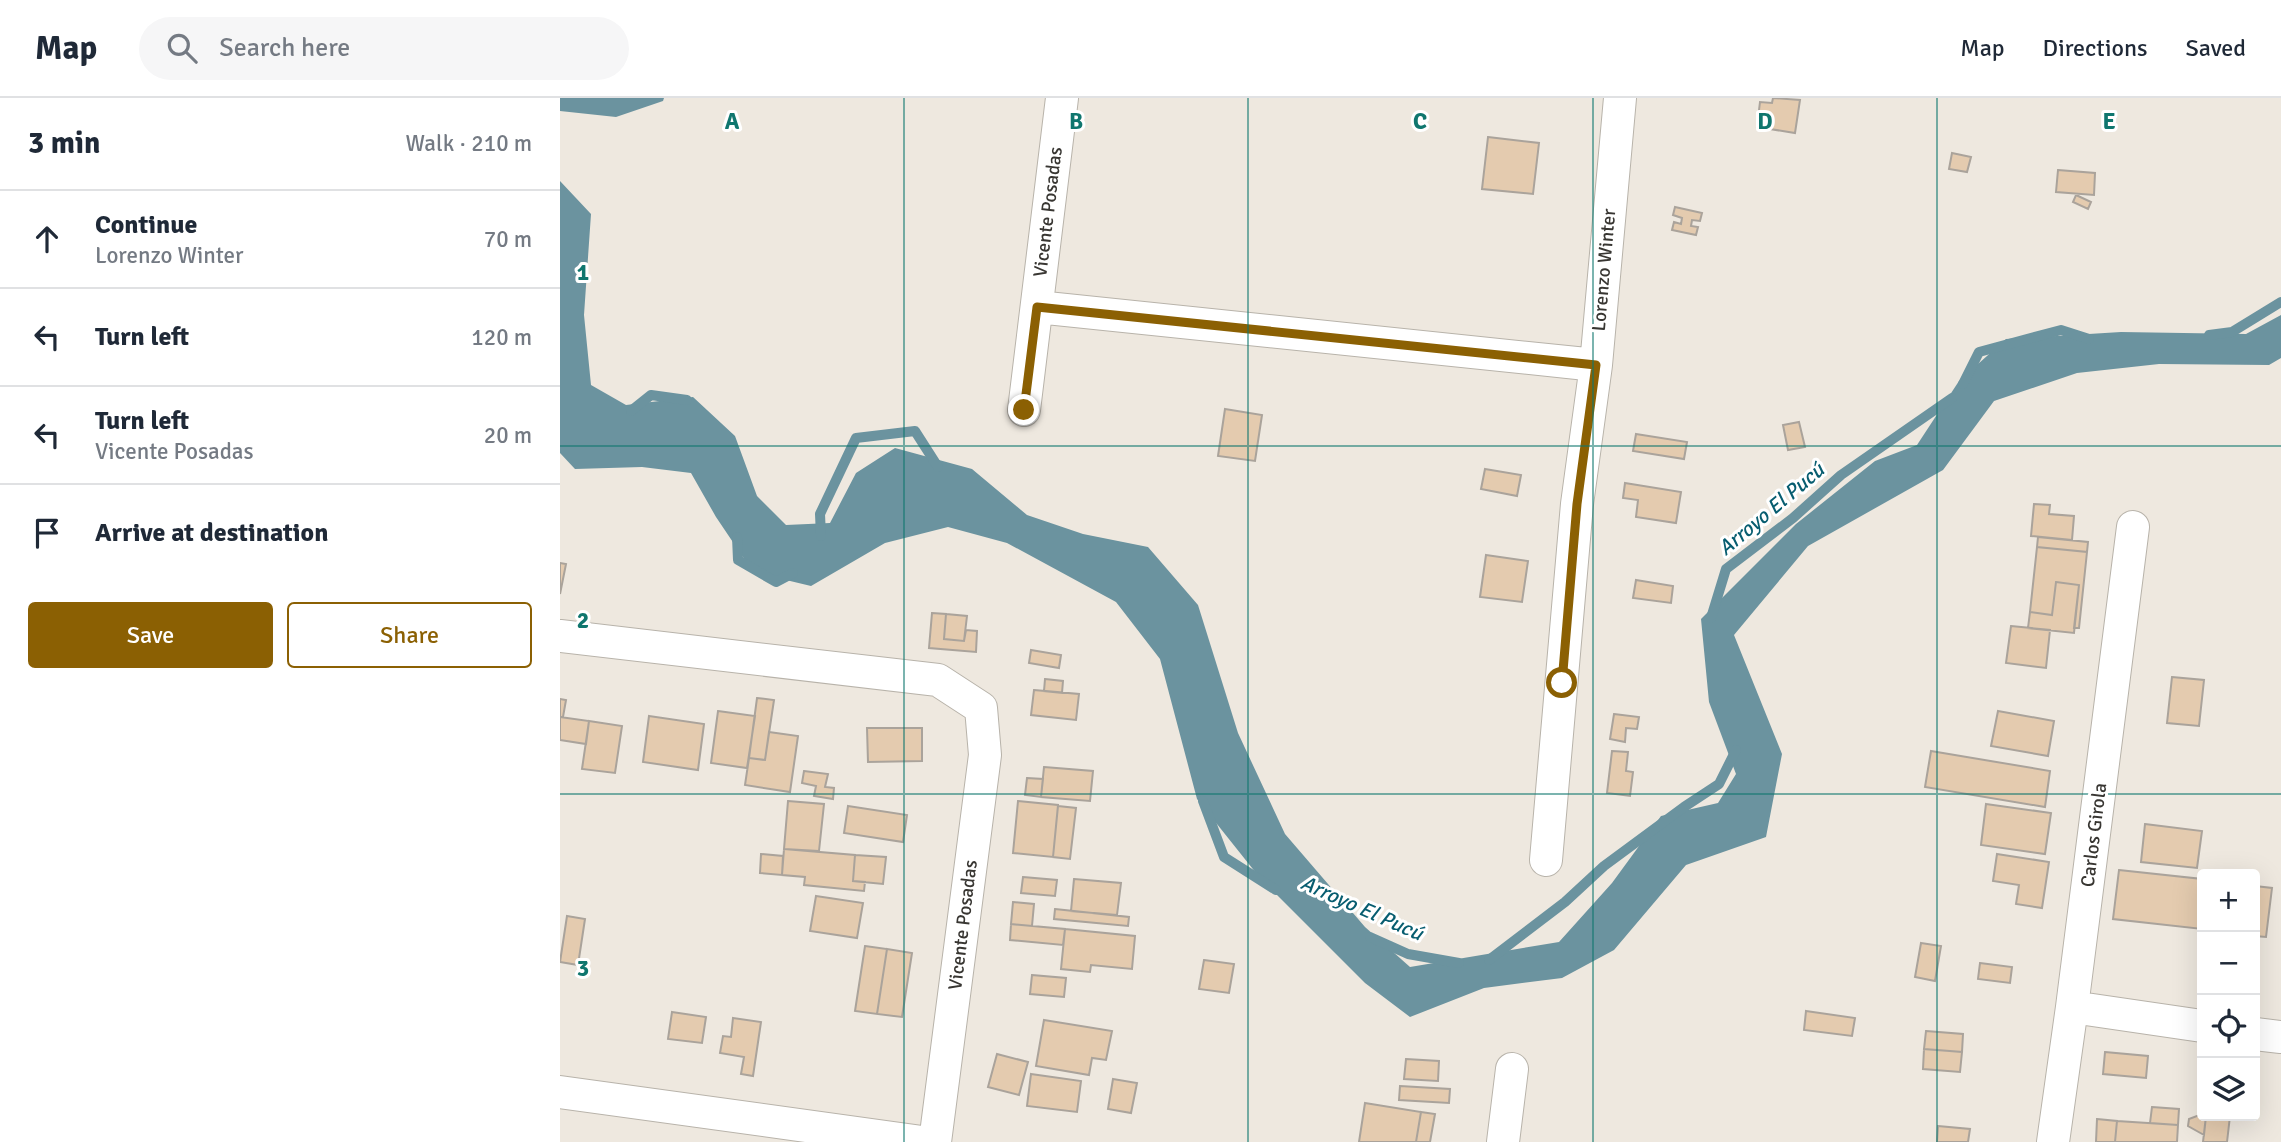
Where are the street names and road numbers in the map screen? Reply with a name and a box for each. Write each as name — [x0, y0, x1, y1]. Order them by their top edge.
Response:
street label: Vicente Posadas — [1028, 146, 1068, 278]
street label: Lorenzo Winter — [1587, 208, 1621, 332]
street label: Carlos Girola — [2076, 781, 2112, 889]
street label: Vicente Posadas — [943, 859, 983, 991]

